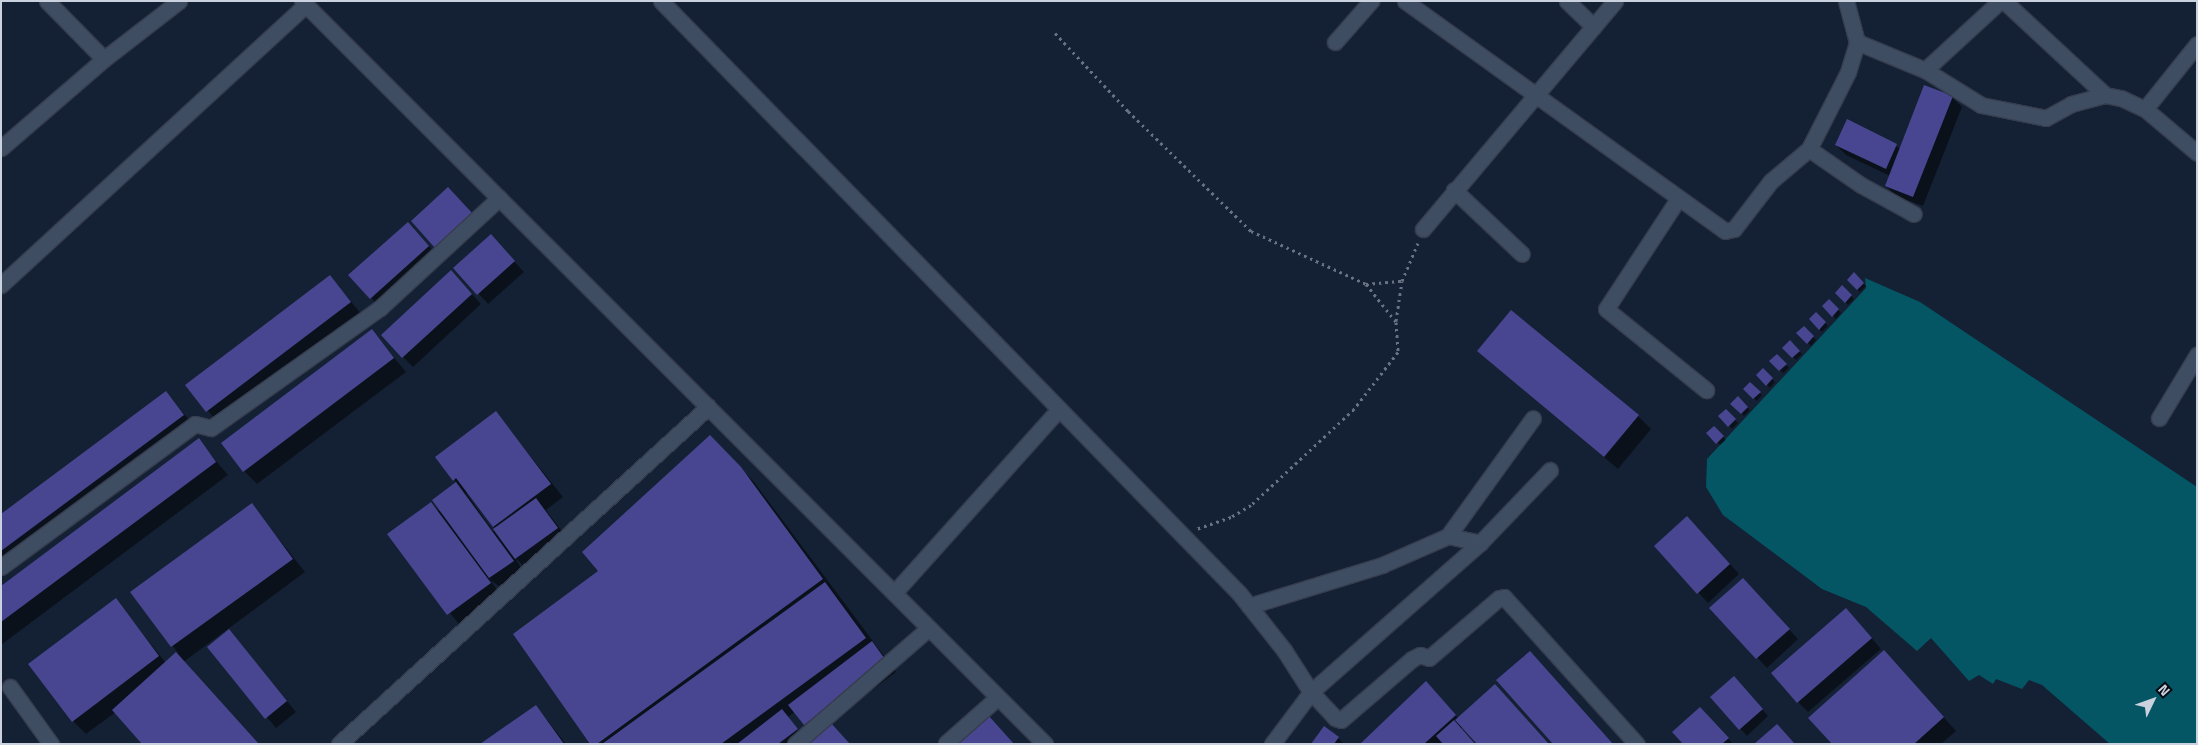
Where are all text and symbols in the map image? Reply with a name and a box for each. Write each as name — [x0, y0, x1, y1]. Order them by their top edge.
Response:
north arrow — [2128, 675, 2178, 725]
text: N — [2153, 679, 2176, 700]

